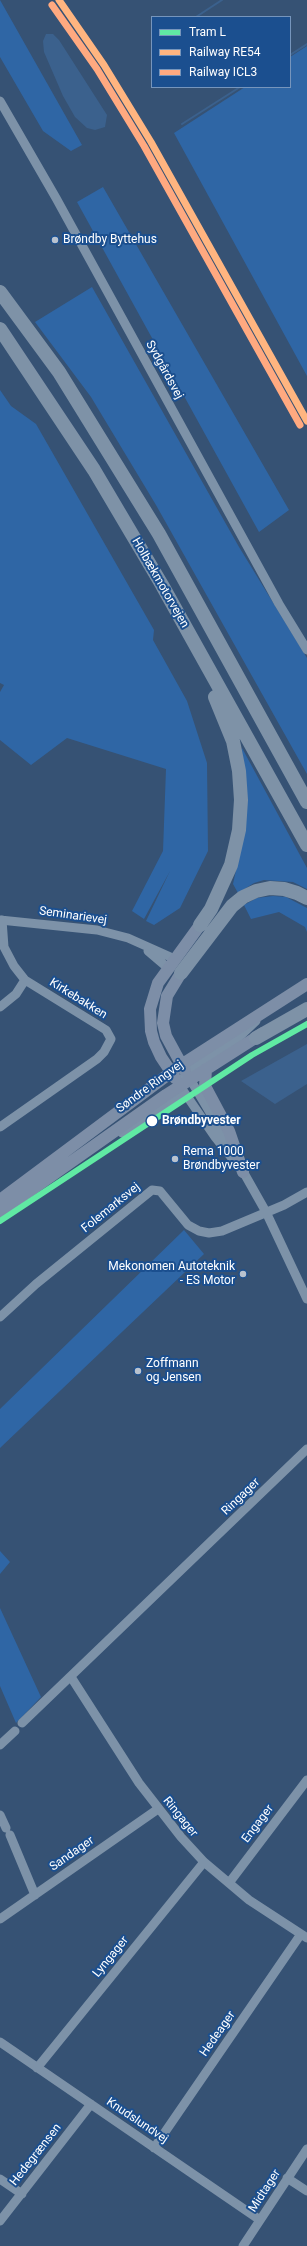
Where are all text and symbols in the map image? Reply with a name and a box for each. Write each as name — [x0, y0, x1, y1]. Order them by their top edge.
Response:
legend — [151, 16, 291, 88]
text: Tram L — [189, 25, 226, 39]
text: Railway RE54 — [189, 45, 261, 59]
text: Railway ICL3 — [189, 65, 257, 79]
place label: Brøndby Byttehus — [63, 233, 157, 247]
marker: Brøndby Byttehus — [50, 235, 60, 245]
street label: Sydgårdsvej — [142, 338, 186, 402]
street label: Holbækmotorvejen — [128, 535, 192, 631]
street label: Seminarievej — [38, 904, 108, 928]
street label: Kirkebakken — [47, 976, 109, 1022]
street label: Søndre Ringvej — [114, 1058, 186, 1116]
marker: Brøndbyvester — [145, 1114, 159, 1128]
place label: Brøndbyvester — [162, 1114, 241, 1128]
place label: Rema 1000 Brøndbyvester — [183, 1145, 260, 1173]
marker: Rema 1000 Brøndbyvester — [170, 1154, 180, 1164]
street label: Folemarksvej — [79, 1180, 143, 1236]
place label: Mekonomen Autoteknik - ES Motor — [108, 1260, 235, 1288]
marker: Mekonomen Autoteknik - ES Motor — [238, 1269, 248, 1279]
place label: Zoffmann og Jensen — [146, 1357, 201, 1385]
marker: Zoffmann og Jensen — [133, 1366, 143, 1376]
street label: Ringager — [219, 1475, 263, 1519]
street label: Ringager — [159, 1794, 201, 1840]
street label: Engager — [239, 1802, 277, 1846]
street label: Sandager — [47, 1834, 97, 1874]
street label: Lyngager — [90, 1934, 132, 1980]
street label: Hedeager — [197, 2009, 239, 2059]
street label: Knudslundvej — [103, 2095, 171, 2147]
street label: Hedegrænsen — [7, 2121, 65, 2189]
street label: Midtager — [246, 2167, 284, 2215]

